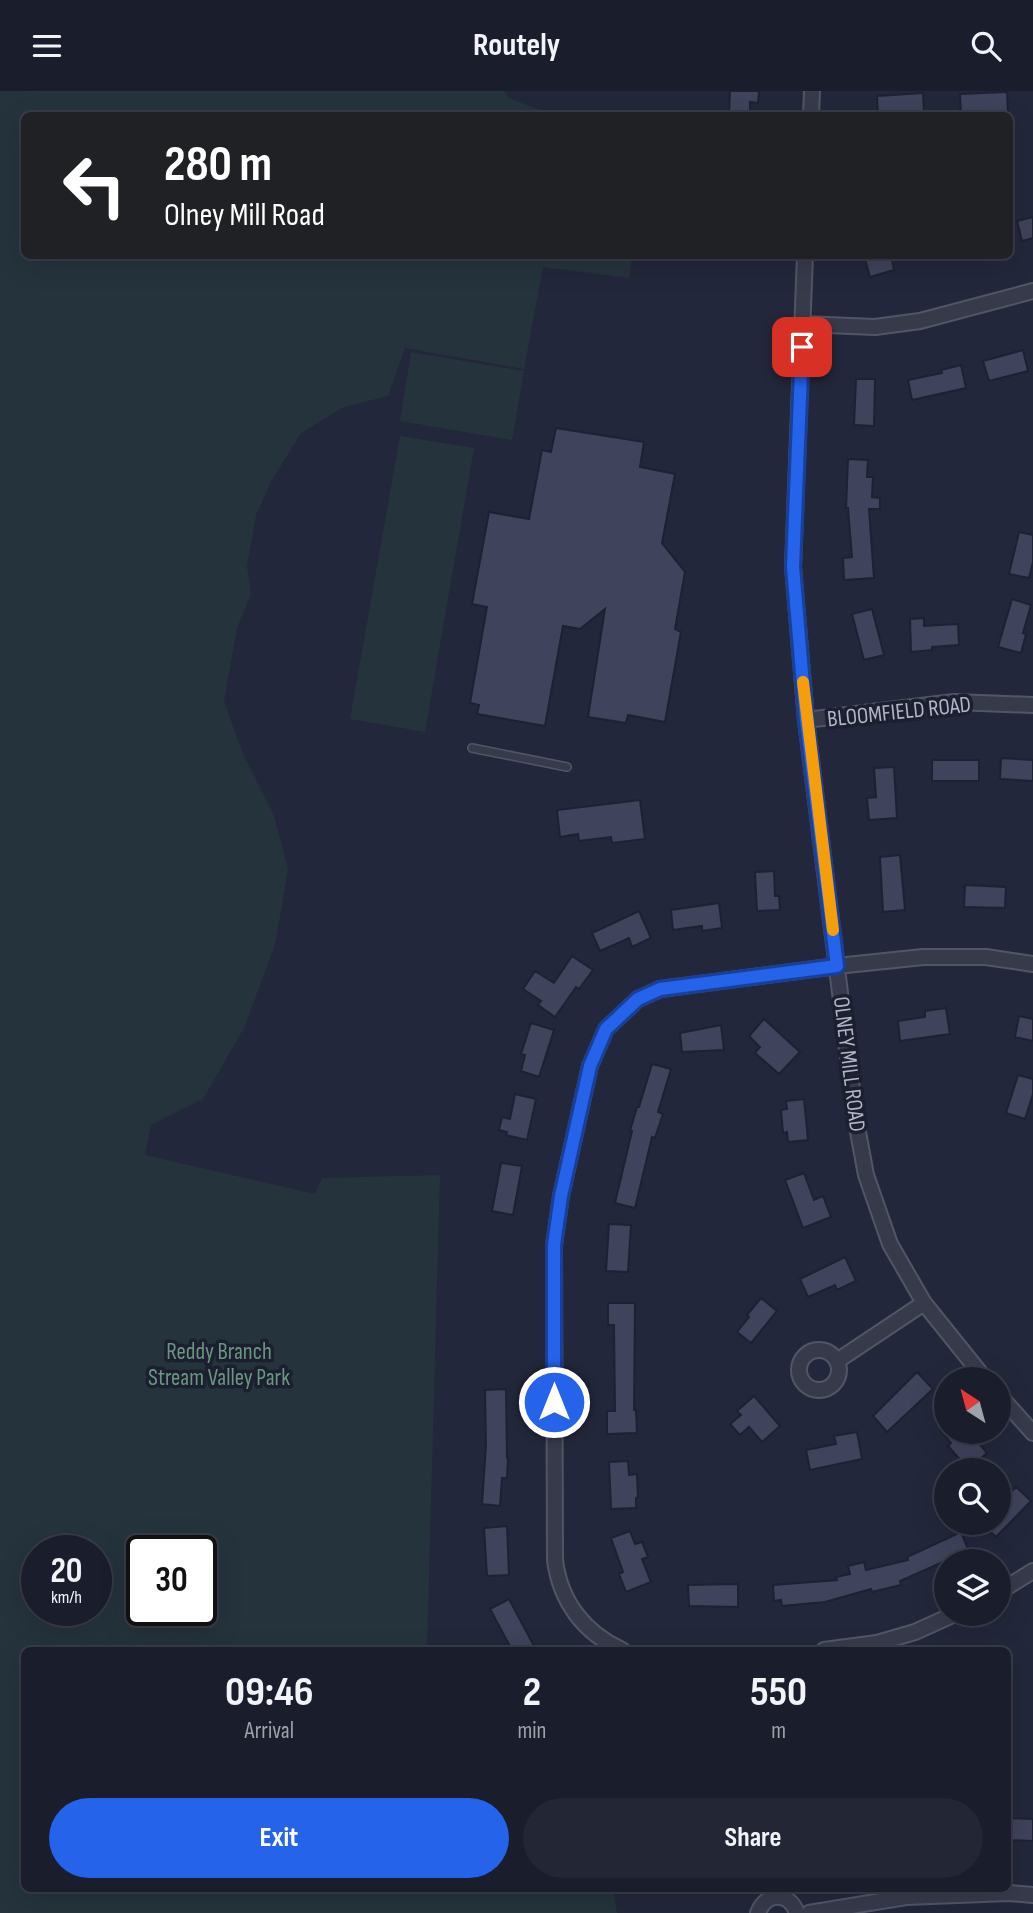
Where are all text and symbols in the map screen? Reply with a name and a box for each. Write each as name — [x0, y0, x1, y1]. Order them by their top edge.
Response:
text: Routely — [473, 26, 560, 65]
icon: menu — [28, 27, 66, 65]
icon: search — [967, 27, 1005, 65]
text: 280 m — [164, 136, 272, 195]
icon: left — [49, 140, 140, 231]
text: Olney Mill Road — [164, 196, 325, 235]
pin — [772, 317, 832, 377]
icon: arrive — [783, 328, 821, 366]
street label: BLOOMFIELD ROAD — [826, 691, 972, 733]
street label: OLNEY MILL ROAD — [827, 995, 871, 1133]
park label: Reddy Branch Stream Valley Park — [148, 1338, 290, 1392]
position arrow — [517, 1365, 591, 1439]
north arrow — [934, 1367, 1012, 1444]
map controls — [934, 1367, 1011, 1626]
button: search — [934, 1458, 1011, 1535]
speed limit sign: 30 — [126, 1535, 217, 1626]
button: layers — [934, 1549, 1011, 1626]
text: 20 — [51, 1550, 83, 1593]
text: km/h — [51, 1587, 82, 1608]
text: 09:46 — [225, 1667, 313, 1718]
text: 2 — [523, 1667, 541, 1718]
text: 550 — [750, 1667, 807, 1718]
text: Arrival — [244, 1717, 294, 1745]
text: min — [517, 1717, 546, 1745]
text: m — [771, 1717, 786, 1745]
button: Exit — [49, 1798, 509, 1878]
button: Share — [523, 1798, 983, 1878]

